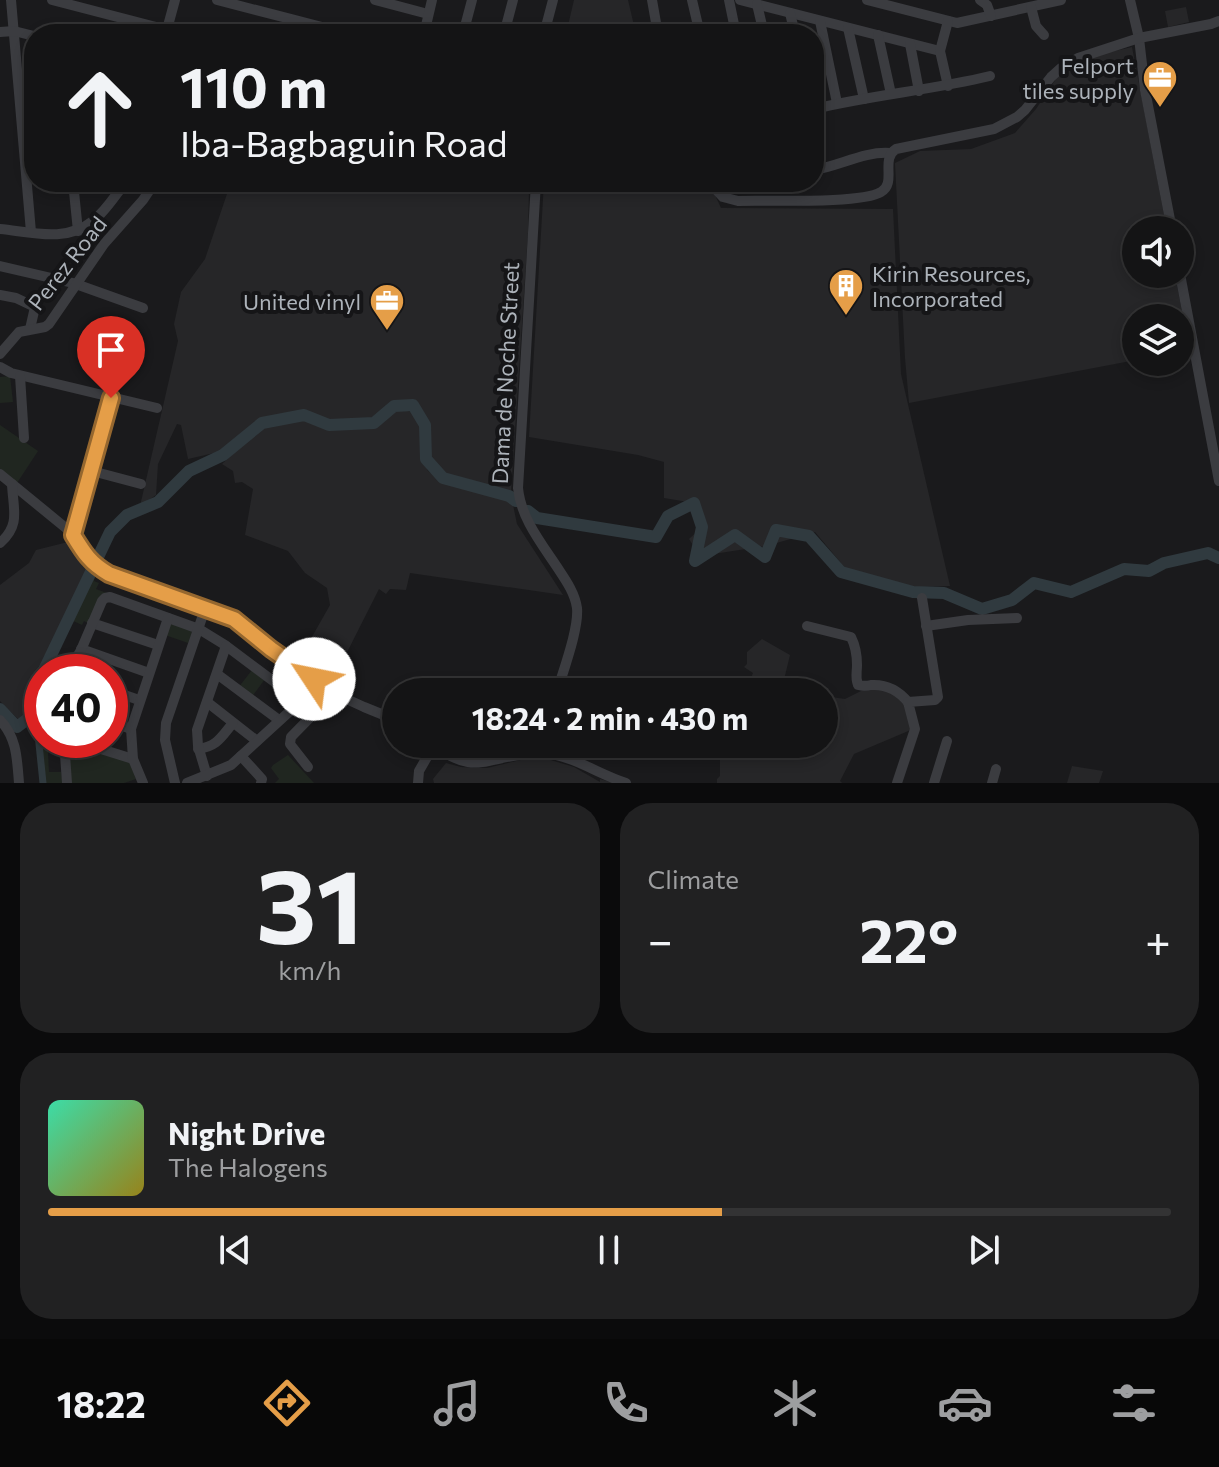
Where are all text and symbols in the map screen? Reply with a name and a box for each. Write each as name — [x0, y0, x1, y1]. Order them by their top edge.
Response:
text: 110 m — [180, 51, 327, 120]
place label: Felport tiles supply — [1023, 52, 1134, 104]
icon: ahead — [48, 56, 152, 160]
office icon: Felport tiles supply — [1141, 59, 1179, 109]
text: Iba-Bagbaguin Road — [180, 120, 508, 164]
street label: Perez Road — [22, 211, 112, 315]
map controls — [1122, 216, 1194, 376]
button: sound — [1122, 216, 1194, 288]
place label: Kirin Resources, Incorporated — [872, 260, 1031, 312]
street label: Dama de Noche Street — [486, 261, 524, 485]
building icon: Kirin Resources, Incorporated — [827, 267, 865, 317]
office icon: United vinyl — [368, 282, 406, 332]
place label: United vinyl — [243, 288, 361, 315]
button: layers — [1122, 304, 1194, 376]
pin — [77, 316, 145, 398]
icon: arrive — [89, 328, 133, 372]
position arrow — [272, 637, 356, 721]
speed limit sign: 40 — [24, 654, 128, 758]
text: 18:24 · 2 min · 430 m — [472, 699, 748, 736]
text: 31 — [256, 838, 364, 965]
text: Climate — [648, 863, 739, 894]
text: 22° — [859, 902, 958, 975]
text: − — [648, 912, 673, 966]
text: + — [1145, 912, 1171, 966]
text: km/h — [278, 954, 341, 985]
text: Night Drive — [168, 1114, 325, 1151]
text: The Halogens — [168, 1151, 328, 1182]
icon: previous — [213, 1228, 257, 1272]
icon: pause — [587, 1228, 631, 1272]
icon: next — [962, 1228, 1006, 1272]
icon: directions — [259, 1375, 315, 1431]
icon: music — [429, 1375, 485, 1431]
icon: phone — [598, 1375, 654, 1431]
icon: climate — [767, 1375, 823, 1431]
icon: car — [937, 1375, 993, 1431]
icon: filters — [1106, 1375, 1162, 1431]
text: 18:22 — [57, 1381, 146, 1425]

